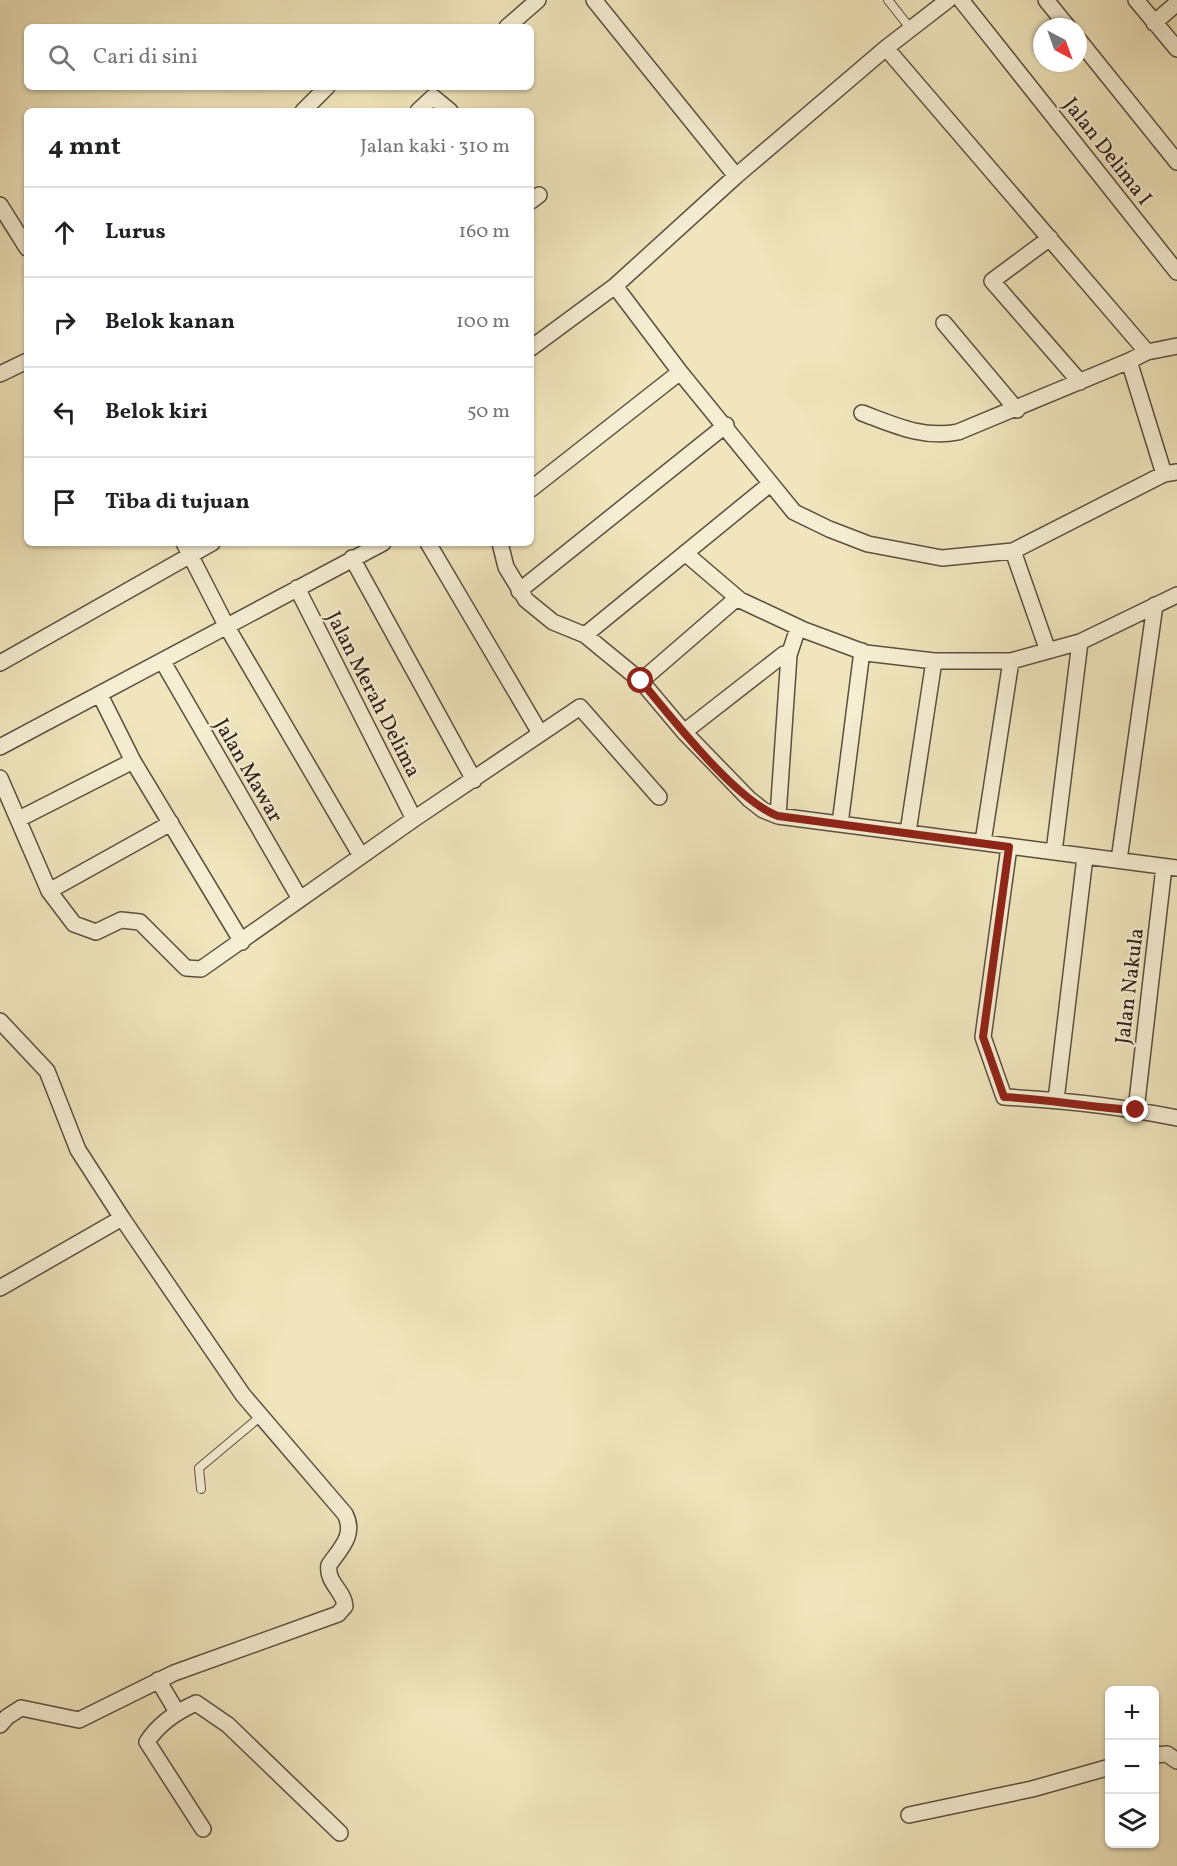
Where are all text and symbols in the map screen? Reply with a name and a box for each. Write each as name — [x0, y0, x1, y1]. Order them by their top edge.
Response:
north arrow — [1033, 18, 1087, 72]
search box — [24, 24, 534, 90]
icon: search — [45, 41, 78, 74]
text: Cari di sini — [93, 42, 198, 73]
street label: Jalan Delima I — [1056, 92, 1158, 212]
text: 4 mnt — [48, 129, 121, 165]
text: Jalan kaki · 310 m — [360, 133, 510, 161]
icon: ahead — [48, 216, 81, 249]
text: Lurus — [105, 217, 166, 248]
text: 160 m — [458, 218, 510, 246]
icon: right — [48, 306, 81, 339]
text: Belok kanan — [105, 307, 235, 338]
text: 100 m — [456, 308, 510, 336]
icon: left — [48, 396, 81, 429]
text: Belok kiri — [105, 397, 208, 428]
text: 50 m — [467, 398, 510, 426]
icon: arrive — [48, 486, 81, 519]
text: Tiba di tujuan — [105, 487, 250, 518]
street label: Jalan Merah Delima — [318, 607, 427, 783]
route start — [627, 667, 653, 693]
street label: Jalan Mawar — [206, 713, 289, 828]
street label: Jalan Nakula — [1109, 926, 1152, 1046]
route end — [1122, 1096, 1148, 1122]
map controls — [1105, 1686, 1159, 1848]
button: + — [1105, 1686, 1159, 1740]
button: − — [1105, 1740, 1159, 1794]
button: layers — [1105, 1794, 1159, 1848]

